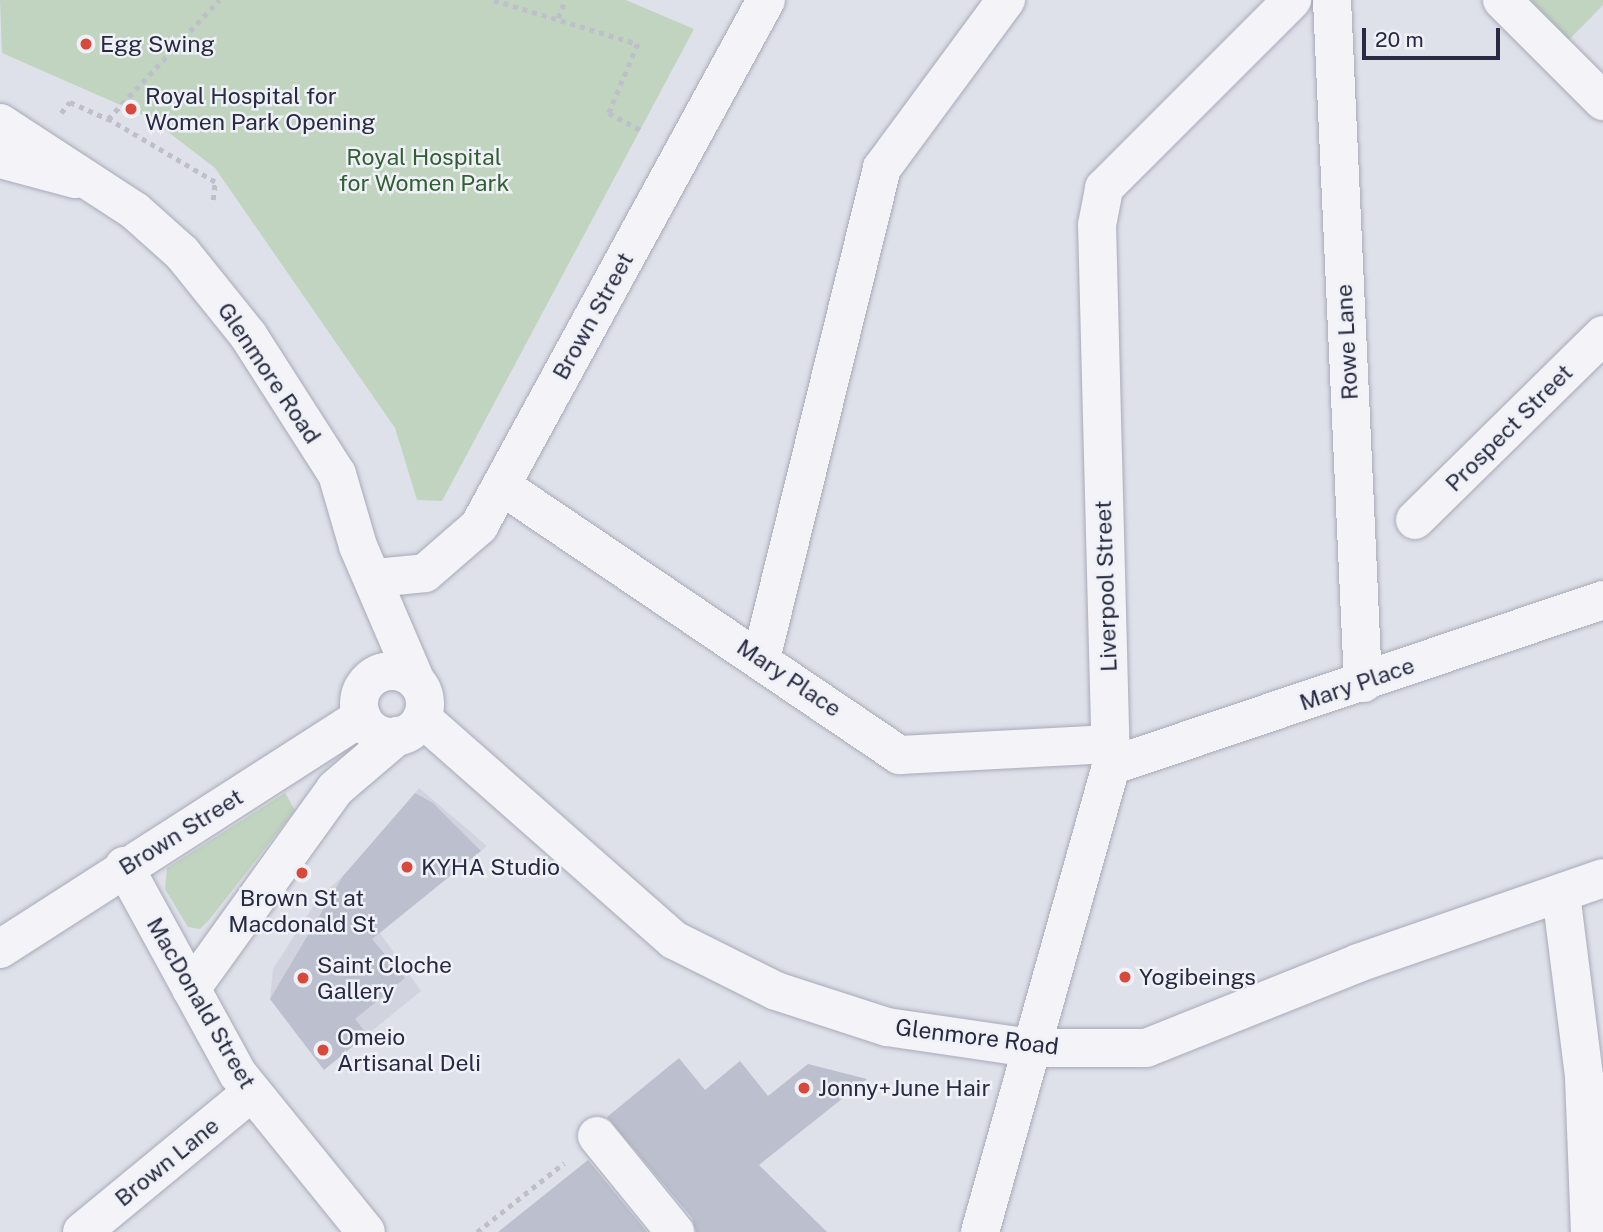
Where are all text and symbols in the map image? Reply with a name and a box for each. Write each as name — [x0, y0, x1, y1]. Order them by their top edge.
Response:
scale bar — [1365, 14, 1503, 58]
text: 20 m — [1375, 27, 1424, 52]
place label: Egg Swing — [100, 30, 215, 58]
marker: Egg Swing — [78, 36, 94, 52]
place label: Royal Hospital for Women Park Opening — [145, 82, 375, 136]
marker: Royal Hospital for Women Park Opening — [123, 101, 139, 117]
park label: Royal Hospital for Women Park — [338, 143, 510, 197]
street label: Brown Street — [547, 248, 639, 384]
street label: Rowe Lane — [1330, 283, 1364, 401]
street label: Glenmore Road — [212, 297, 326, 449]
street label: Prospect Street — [1440, 359, 1578, 497]
street label: Liverpool Street — [1089, 500, 1123, 672]
street label: Mary Place — [732, 633, 846, 723]
street label: Mary Place — [1296, 651, 1418, 717]
street label: Brown Street — [114, 783, 248, 881]
place label: KYHA Studio — [421, 853, 560, 881]
marker: KYHA Studio — [399, 859, 415, 875]
marker: Brown St at Macdonald St — [294, 865, 310, 881]
place label: Brown St at Macdonald St — [228, 884, 376, 938]
street label: MacDonald Street — [141, 912, 261, 1094]
place label: Saint Cloche Gallery — [317, 951, 452, 1005]
place label: Yogibeings — [1139, 963, 1256, 991]
marker: Yogibeings — [1117, 969, 1133, 985]
marker: Saint Cloche Gallery — [295, 970, 311, 986]
street label: Glenmore Road — [894, 1013, 1060, 1061]
place label: Omeio Artisanal Deli — [337, 1023, 481, 1077]
marker: Omeio Artisanal Deli — [315, 1042, 331, 1058]
place label: Jonny+June Hair — [818, 1074, 991, 1102]
marker: Jonny+June Hair — [796, 1080, 812, 1096]
street label: Brown Lane — [109, 1112, 225, 1212]

